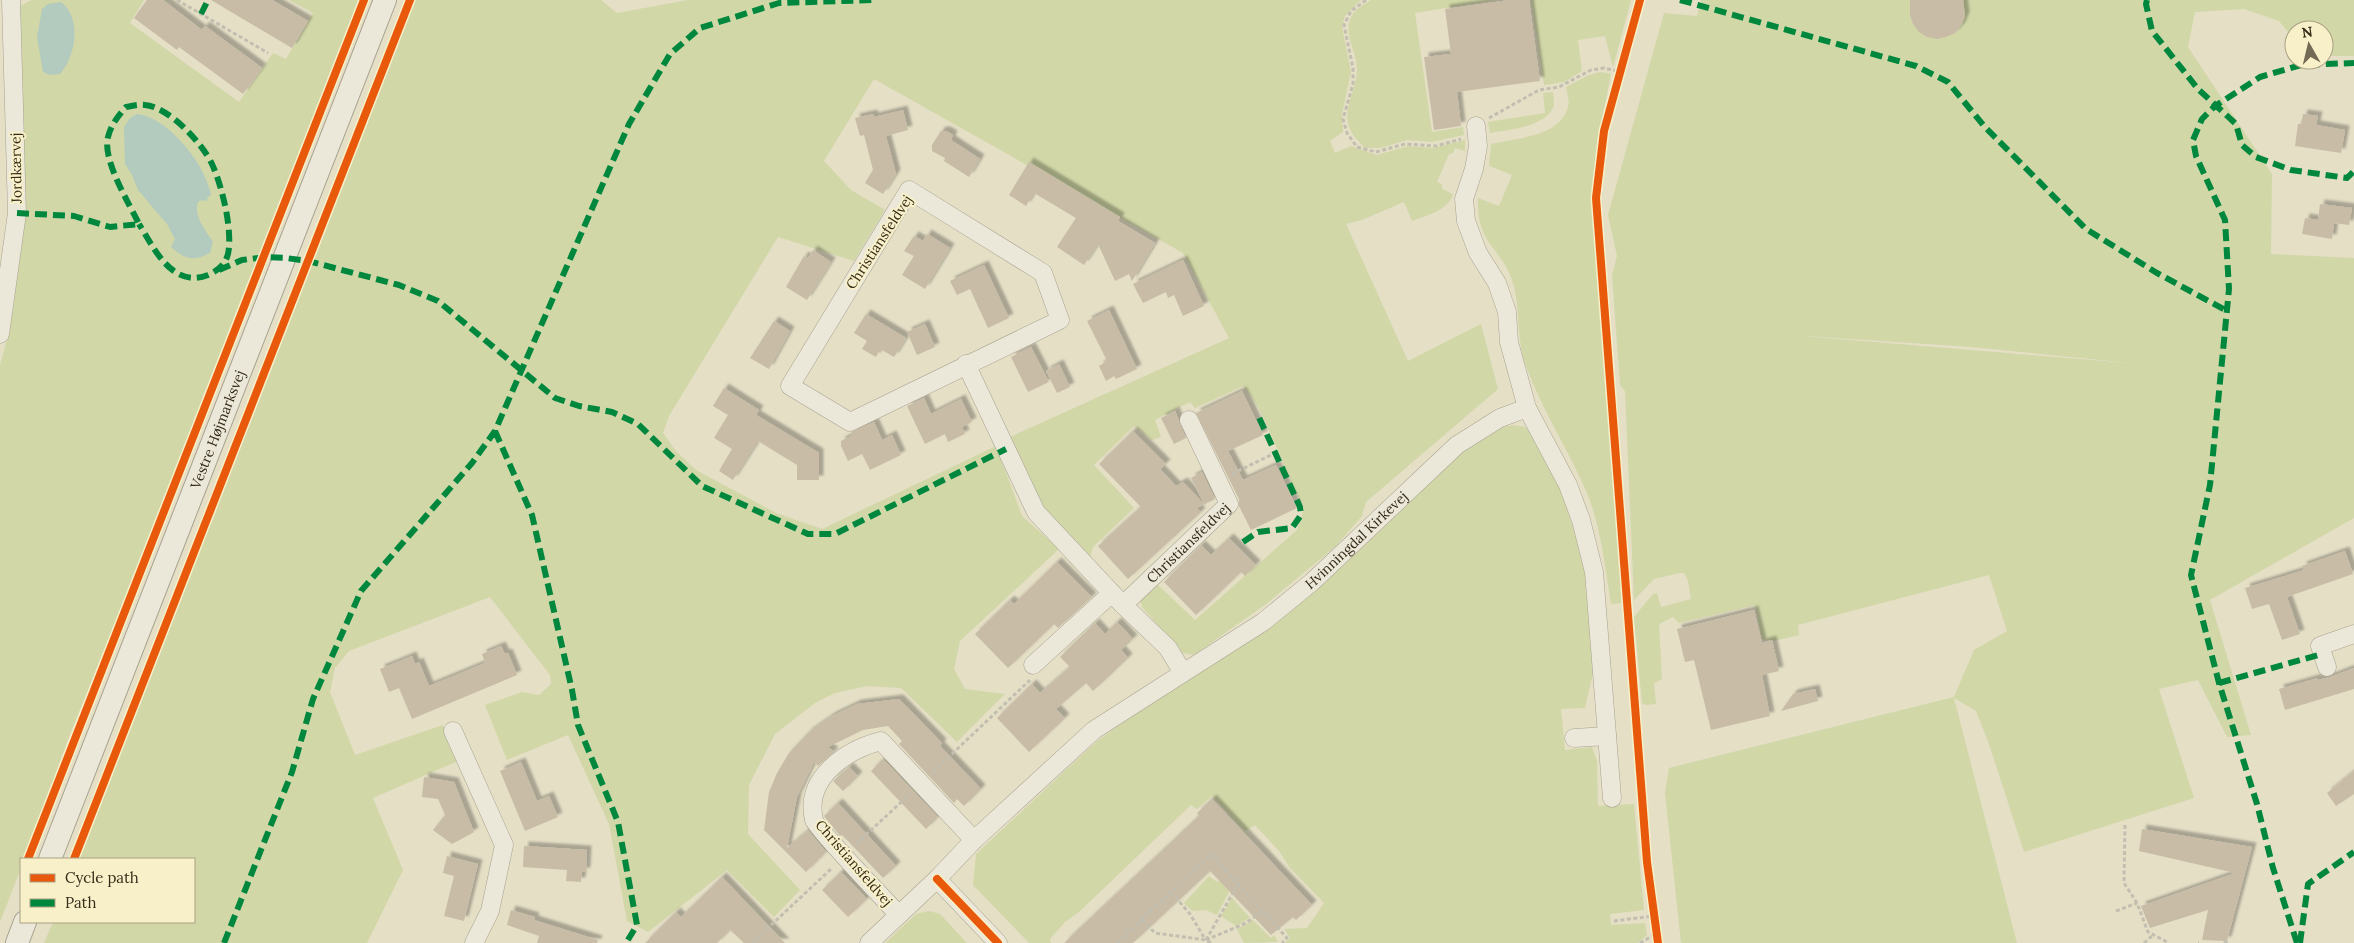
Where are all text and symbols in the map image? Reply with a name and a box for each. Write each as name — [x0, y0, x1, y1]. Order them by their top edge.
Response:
north arrow — [2284, 20, 2334, 70]
text: N — [2301, 22, 2314, 42]
street label: Jordkærvej — [6, 133, 26, 204]
street label: Christiansfeldvej — [842, 191, 916, 293]
street label: Vestre Højmarksvej — [186, 368, 249, 492]
street label: Hvinningdal Kirkevej — [1301, 487, 1411, 593]
street label: Christiansfeldvej — [1143, 499, 1234, 587]
street label: Christiansfeldvej — [812, 816, 896, 910]
legend — [20, 858, 195, 923]
text: Cycle path — [65, 868, 139, 887]
text: Path — [65, 893, 96, 912]

